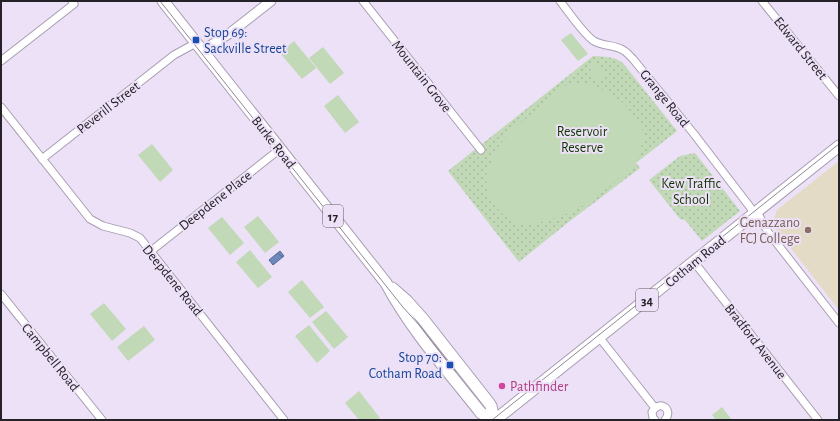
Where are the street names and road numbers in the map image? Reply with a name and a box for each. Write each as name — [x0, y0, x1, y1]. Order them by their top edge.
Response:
street label: Edward Street — [771, 15, 830, 83]
street label: Mountain Grove — [389, 38, 454, 115]
street label: Grange Road — [637, 67, 692, 130]
street label: Peverill Street — [75, 79, 143, 137]
street label: Burke Road — [249, 114, 298, 171]
street label: Deepdene Place — [177, 168, 255, 233]
road number: 17 — [323, 205, 343, 227]
street label: Cotham Road — [663, 233, 729, 290]
street label: Deepdene Road — [140, 243, 205, 319]
road number: 34 — [636, 289, 658, 311]
street label: Bradford Avenue — [722, 301, 789, 382]
street label: Campbell Road — [19, 321, 82, 394]

